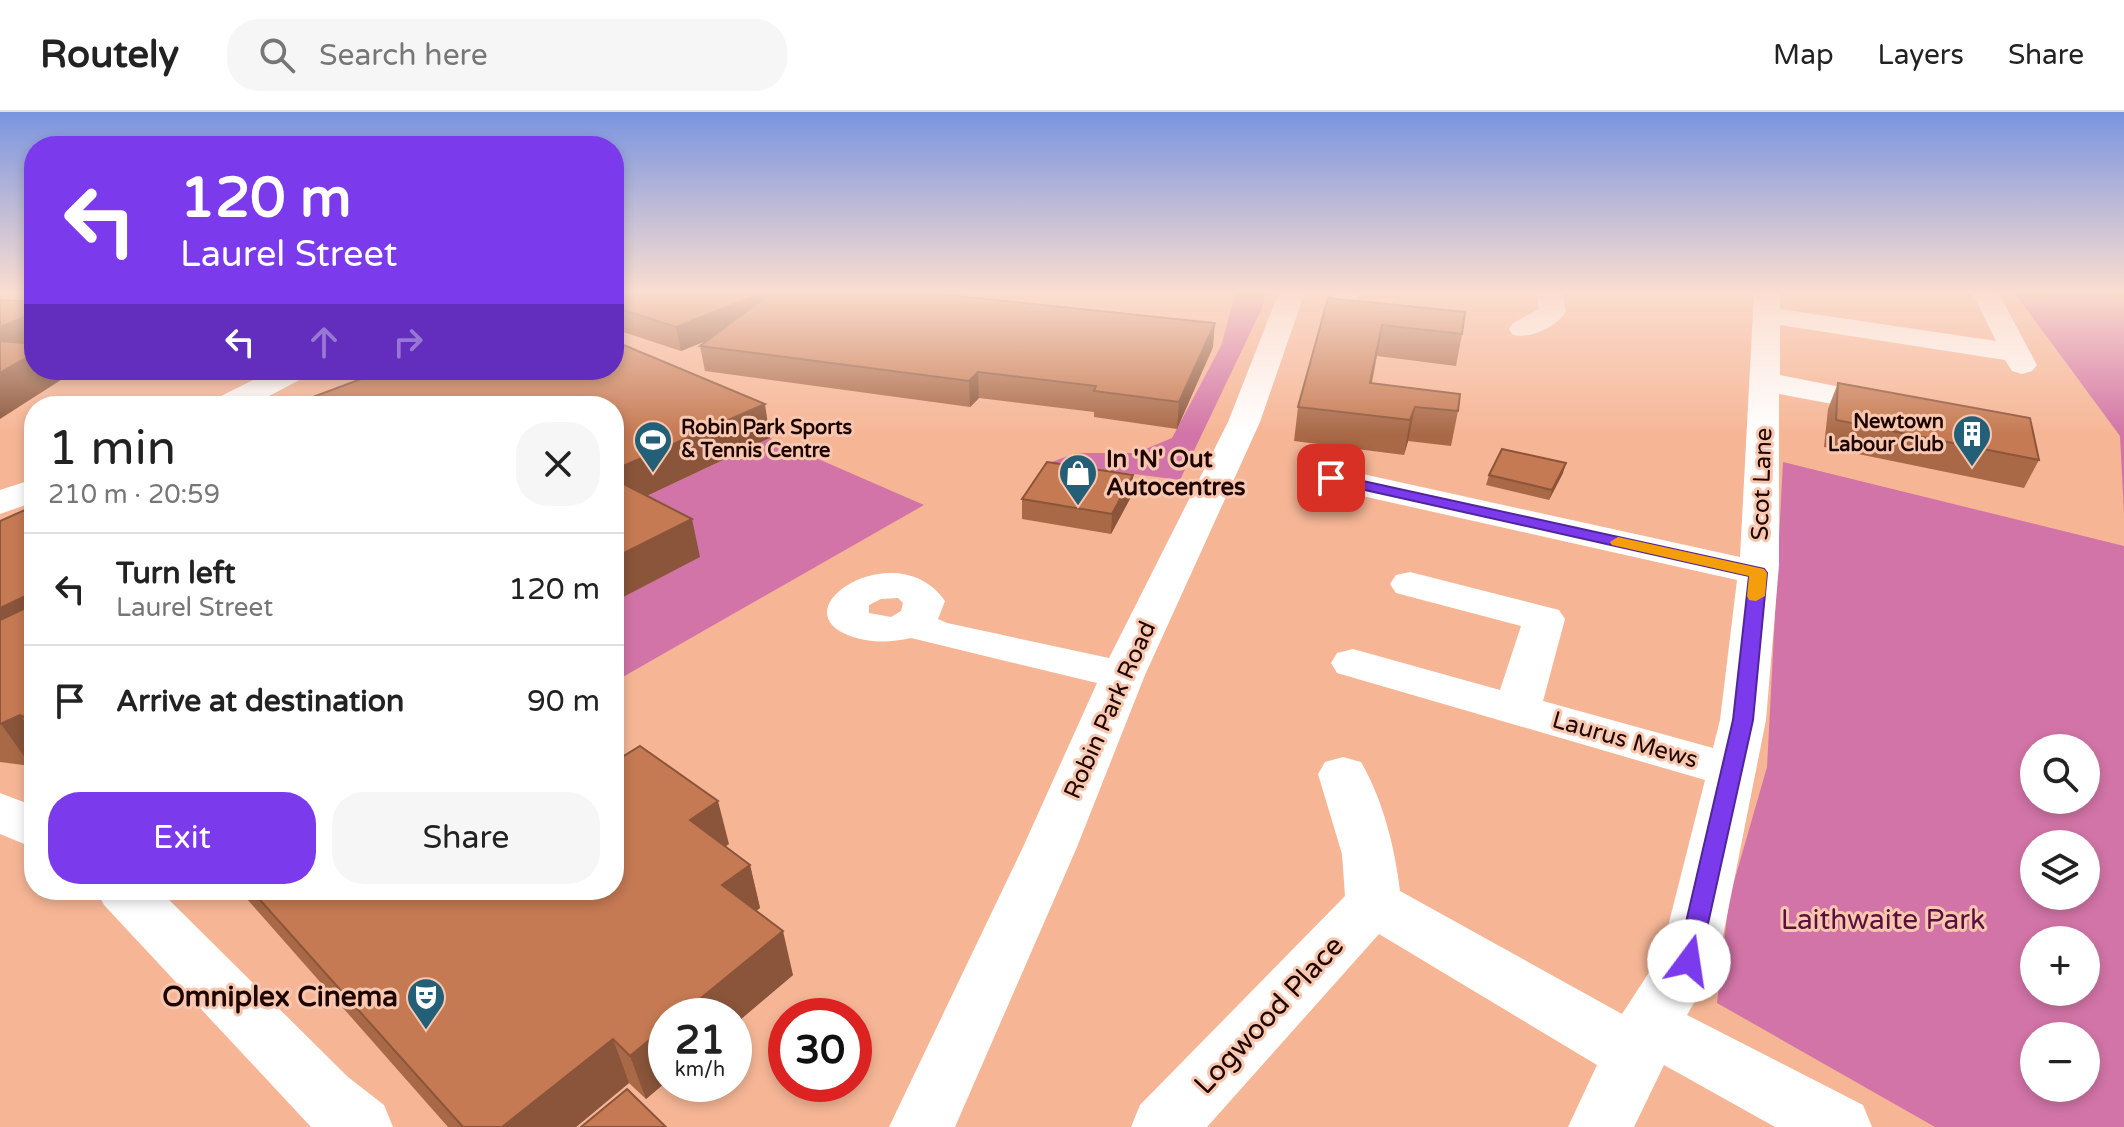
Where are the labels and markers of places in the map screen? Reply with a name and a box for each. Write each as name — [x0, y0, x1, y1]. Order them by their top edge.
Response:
place label: Newtown Labour Club — [1828, 410, 1944, 457]
building icon: Newtown Labour Club — [1951, 413, 1993, 468]
place label: Robin Park Sports & Tennis Centre — [681, 416, 853, 463]
sports icon: Robin Park Sports & Tennis Centre — [632, 419, 674, 474]
pin — [1297, 444, 1365, 512]
place label: In 'N' Out Autocentres — [1106, 445, 1246, 502]
shop icon: In 'N' Out Autocentres — [1057, 452, 1099, 507]
theatre icon: Omniplex Cinema — [405, 976, 447, 1031]
place label: Omniplex Cinema — [162, 980, 398, 1014]

